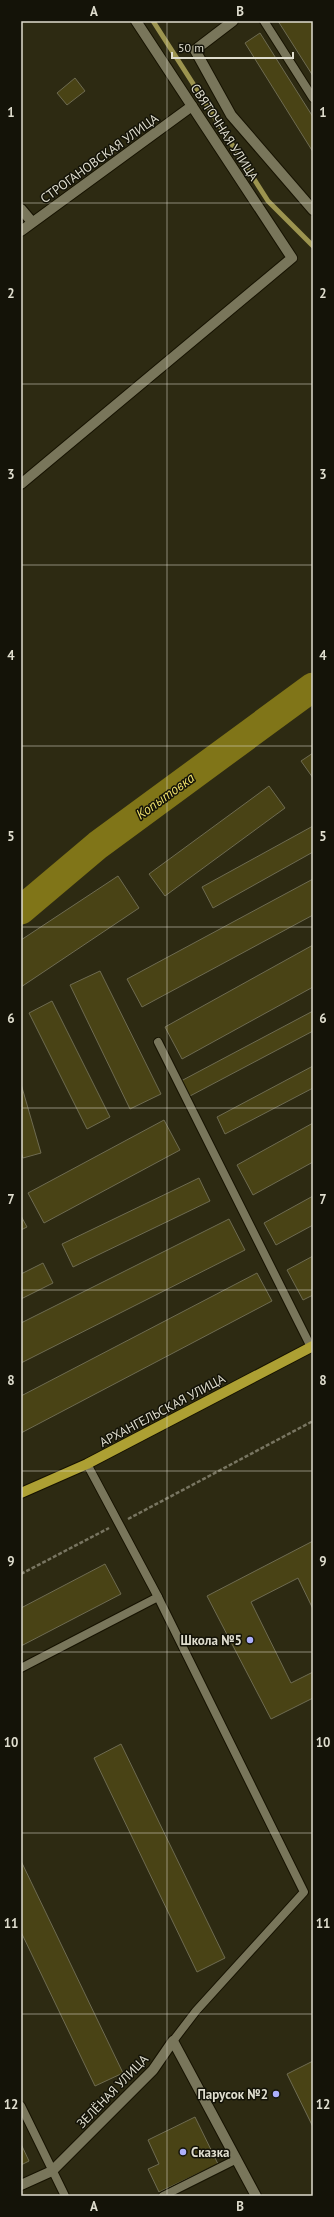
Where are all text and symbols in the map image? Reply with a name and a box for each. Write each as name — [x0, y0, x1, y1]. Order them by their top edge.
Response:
text: A — [90, 3, 98, 20]
text: B — [236, 3, 244, 20]
scale bar — [172, 34, 293, 60]
text: 50 m — [178, 40, 204, 55]
street label: СВЯТОЧНАЯ УЛИЦА — [187, 80, 263, 185]
text: 1 — [7, 104, 15, 121]
text: 1 — [319, 104, 327, 121]
street label: СТРОГАНОВСКАЯ УЛИЦА — [37, 110, 162, 207]
text: 2 — [7, 285, 15, 302]
text: 2 — [319, 285, 327, 302]
text: 3 — [7, 466, 15, 483]
text: 3 — [319, 466, 327, 483]
text: 4 — [7, 647, 15, 664]
text: 4 — [319, 647, 327, 664]
water label: Копытовка — [132, 769, 198, 823]
text: 5 — [7, 828, 15, 845]
text: 5 — [319, 828, 327, 845]
text: 6 — [7, 1010, 15, 1027]
text: 6 — [319, 1010, 327, 1027]
text: 7 — [7, 1191, 15, 1208]
text: 7 — [319, 1191, 327, 1208]
street label: АРХАНГЕЛЬСКАЯ УЛИЦА — [96, 1370, 228, 1451]
text: 8 — [7, 1372, 15, 1389]
text: 8 — [319, 1372, 327, 1389]
text: 9 — [7, 1553, 15, 1570]
text: 9 — [319, 1553, 327, 1570]
place label: Школа №5 — [180, 1632, 242, 1649]
marker: Школа №5 — [245, 1635, 255, 1645]
text: 10 — [4, 1734, 18, 1751]
text: 10 — [316, 1734, 330, 1751]
text: 11 — [4, 1915, 18, 1932]
text: 11 — [316, 1915, 330, 1932]
street label: ЗЕЛЁНАЯ УЛИЦА — [73, 2051, 152, 2132]
place label: Парусок №2 — [197, 2086, 268, 2103]
marker: Парусок №2 — [271, 2089, 281, 2099]
text: 12 — [4, 2096, 18, 2113]
text: 12 — [316, 2096, 330, 2113]
place label: Сказка — [191, 2144, 230, 2161]
marker: Сказка — [178, 2147, 188, 2157]
text: A — [90, 2198, 98, 2215]
text: B — [236, 2198, 244, 2215]

